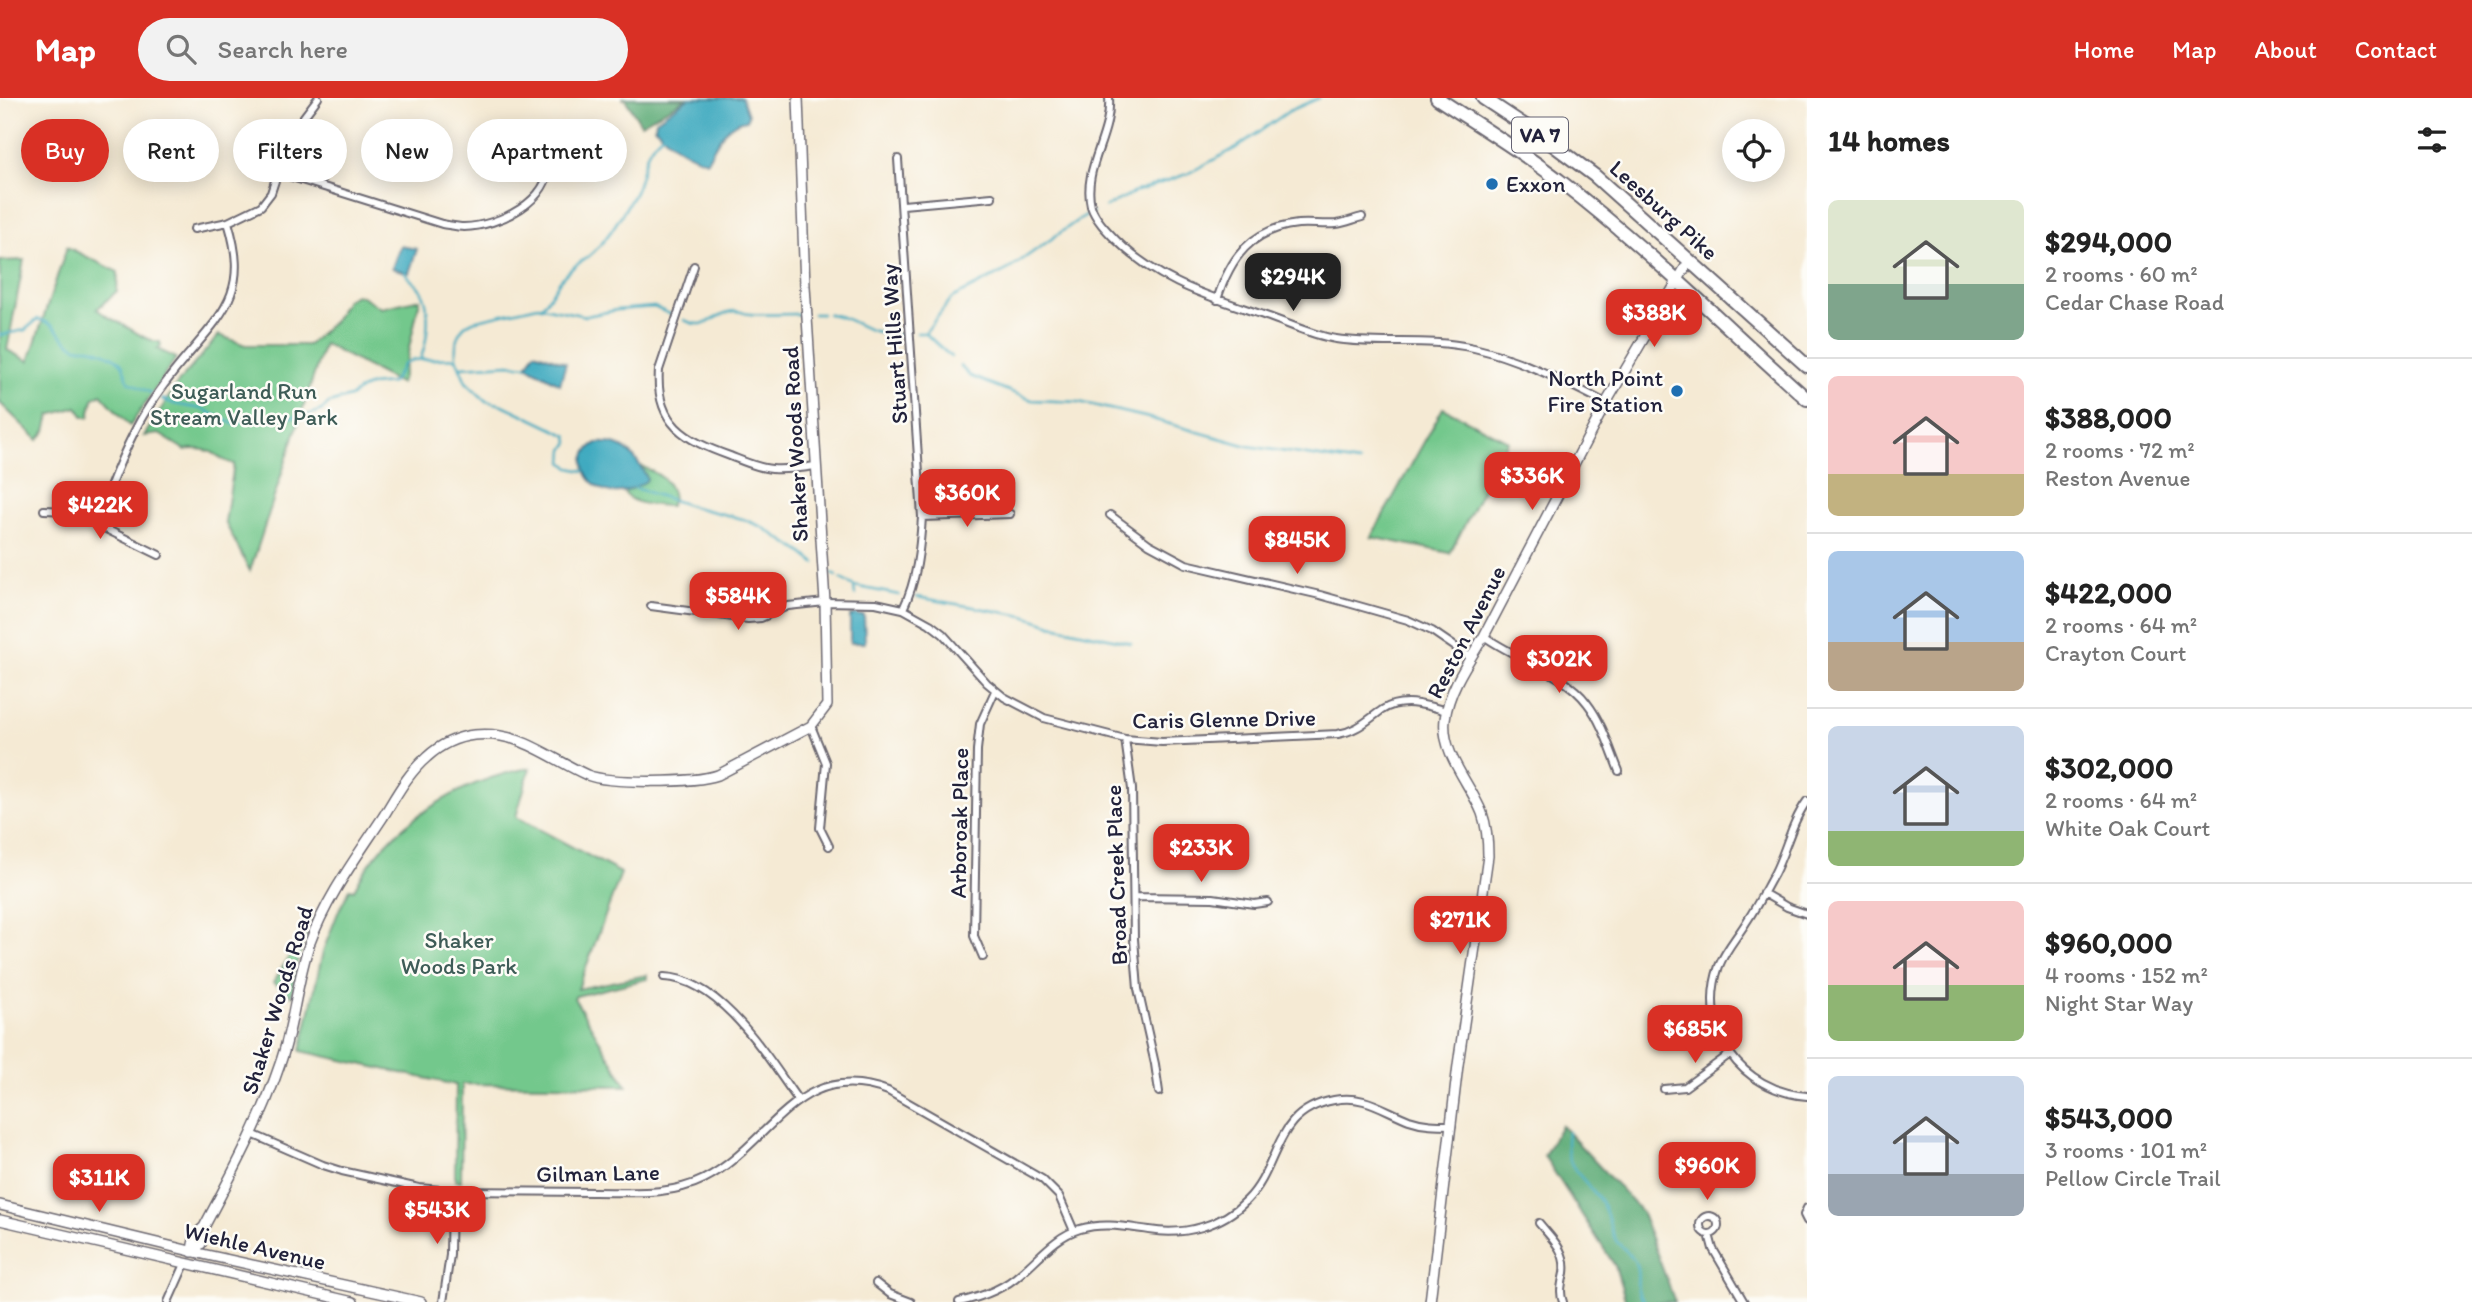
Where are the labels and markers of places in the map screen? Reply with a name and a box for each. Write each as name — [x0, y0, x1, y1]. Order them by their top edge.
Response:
place label: Exxon — [1506, 170, 1565, 198]
marker: Exxon — [1484, 176, 1500, 192]
pin: $294K — [1244, 254, 1342, 313]
pin: $388K — [1605, 289, 1703, 349]
place label: North Point Fire Station — [1547, 364, 1663, 418]
marker: North Point Fire Station — [1669, 383, 1685, 399]
pin: $336K — [1483, 452, 1581, 512]
pin: $360K — [918, 470, 1016, 529]
pin: $422K — [51, 482, 149, 541]
pin: $845K — [1248, 517, 1346, 576]
pin: $584K — [689, 573, 787, 632]
pin: $302K — [1510, 636, 1608, 695]
pin: $233K — [1152, 824, 1250, 884]
pin: $271K — [1411, 896, 1509, 956]
pin: $685K — [1646, 1006, 1744, 1065]
pin: $960K — [1658, 1142, 1756, 1202]
pin: $311K — [50, 1154, 148, 1214]
pin: $543K — [388, 1186, 486, 1246]

